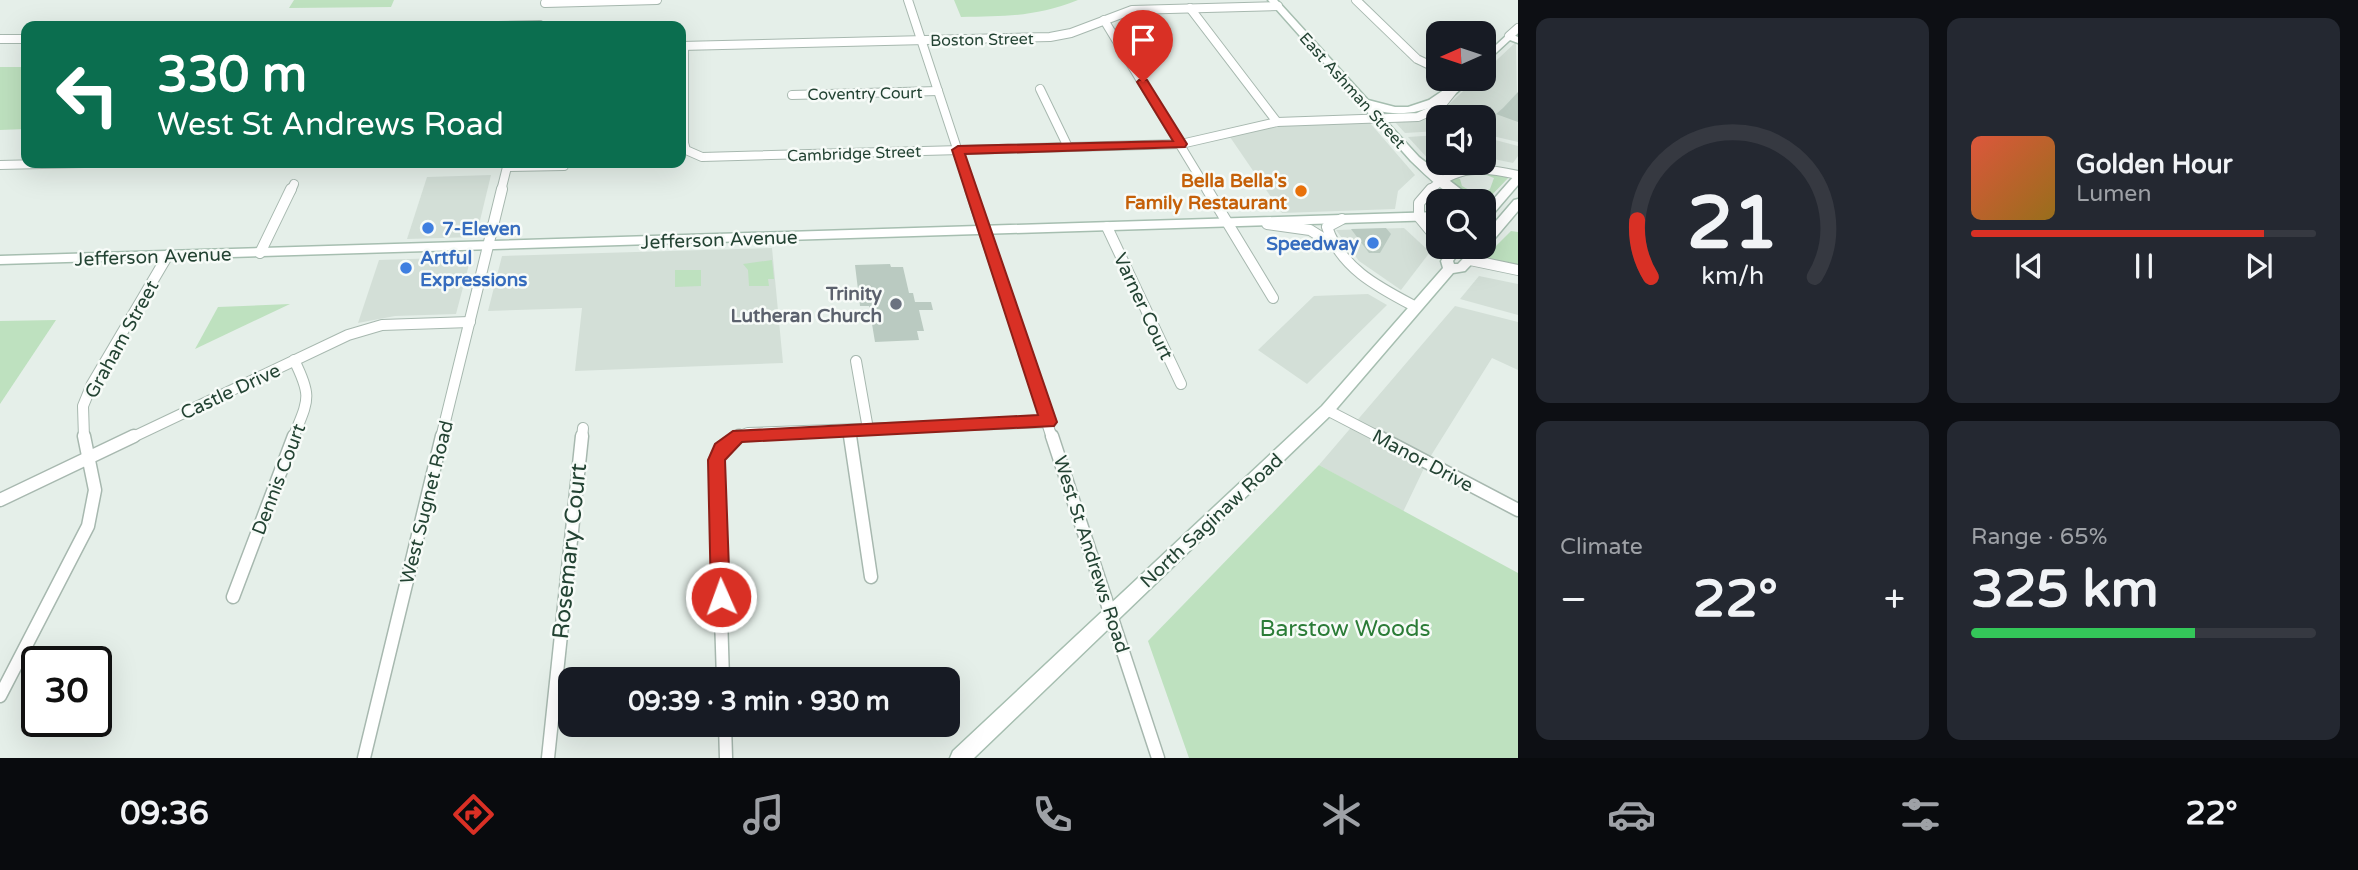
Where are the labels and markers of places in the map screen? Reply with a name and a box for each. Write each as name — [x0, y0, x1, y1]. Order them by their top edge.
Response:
pin — [1113, 10, 1173, 82]
place label: Bella Bella's Family Restaurant — [1125, 170, 1288, 215]
marker: Bella Bella's Family Restaurant — [1293, 183, 1309, 199]
place label: 7-Eleven — [442, 218, 521, 240]
marker: 7-Eleven — [420, 220, 436, 236]
place label: Speedway — [1266, 233, 1360, 256]
marker: Speedway — [1365, 235, 1381, 251]
place label: Artful Expressions — [420, 247, 527, 292]
marker: Artful Expressions — [398, 260, 414, 276]
place label: Trinity Lutheran Church — [730, 283, 883, 327]
marker: Trinity Lutheran Church — [888, 296, 904, 312]

